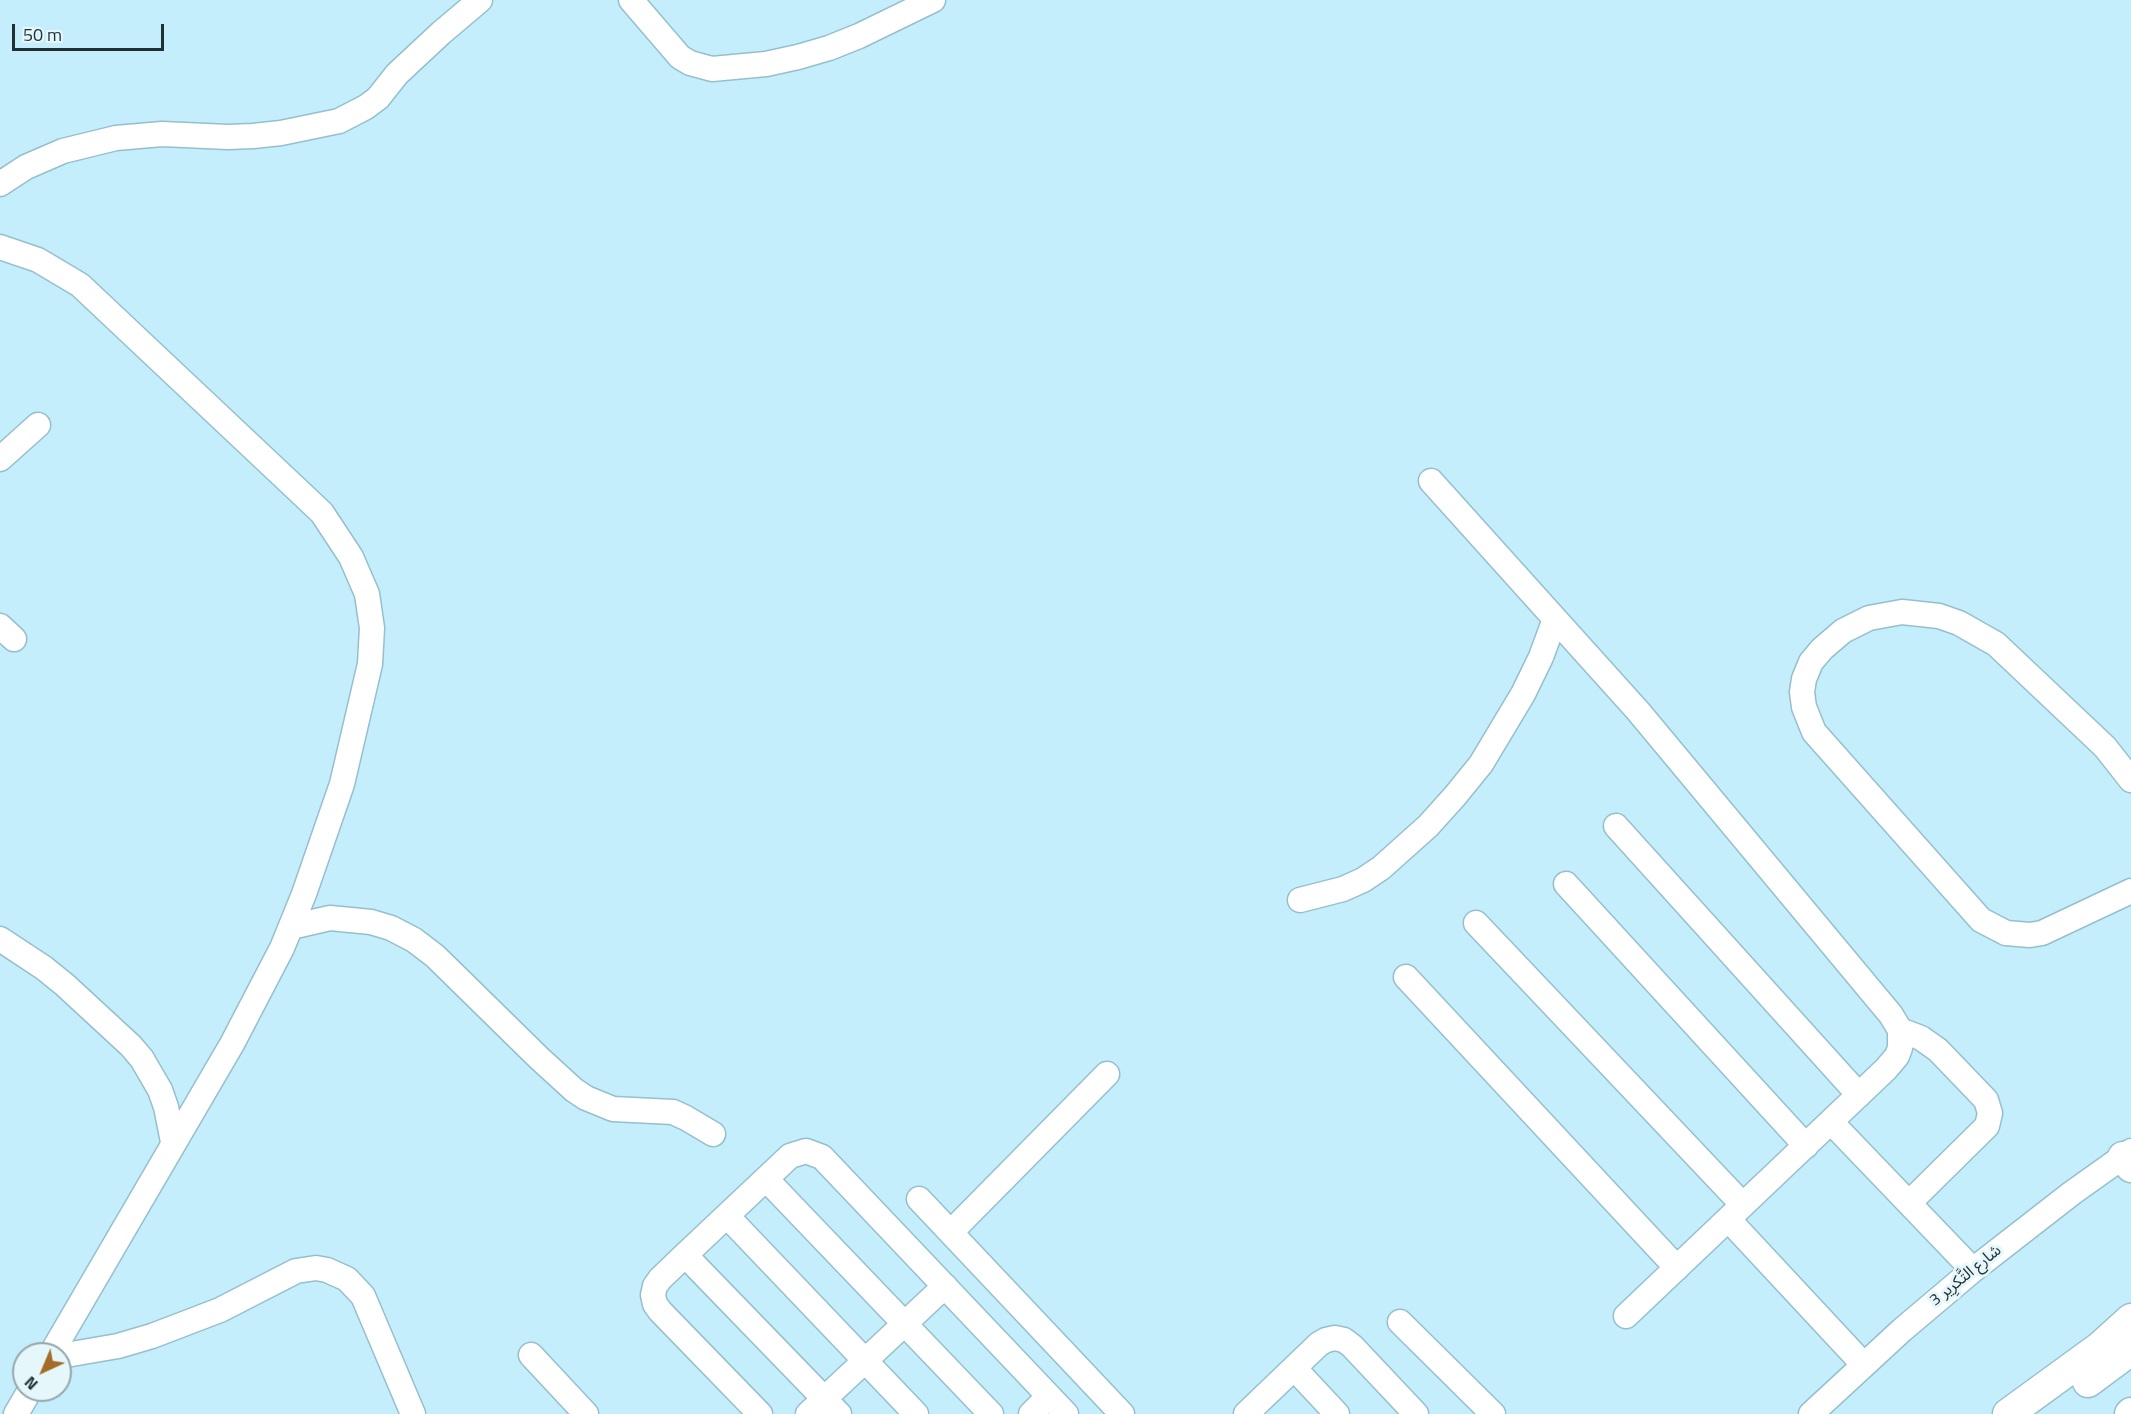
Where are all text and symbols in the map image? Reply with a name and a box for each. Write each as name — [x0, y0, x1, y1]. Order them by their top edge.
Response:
scale bar — [15, 12, 166, 50]
text: 50 m — [23, 21, 62, 48]
street label: شارع التَّكرِير 3 — [1926, 1241, 2006, 1311]
north arrow — [12, 1342, 72, 1402]
text: N — [19, 1371, 43, 1396]

